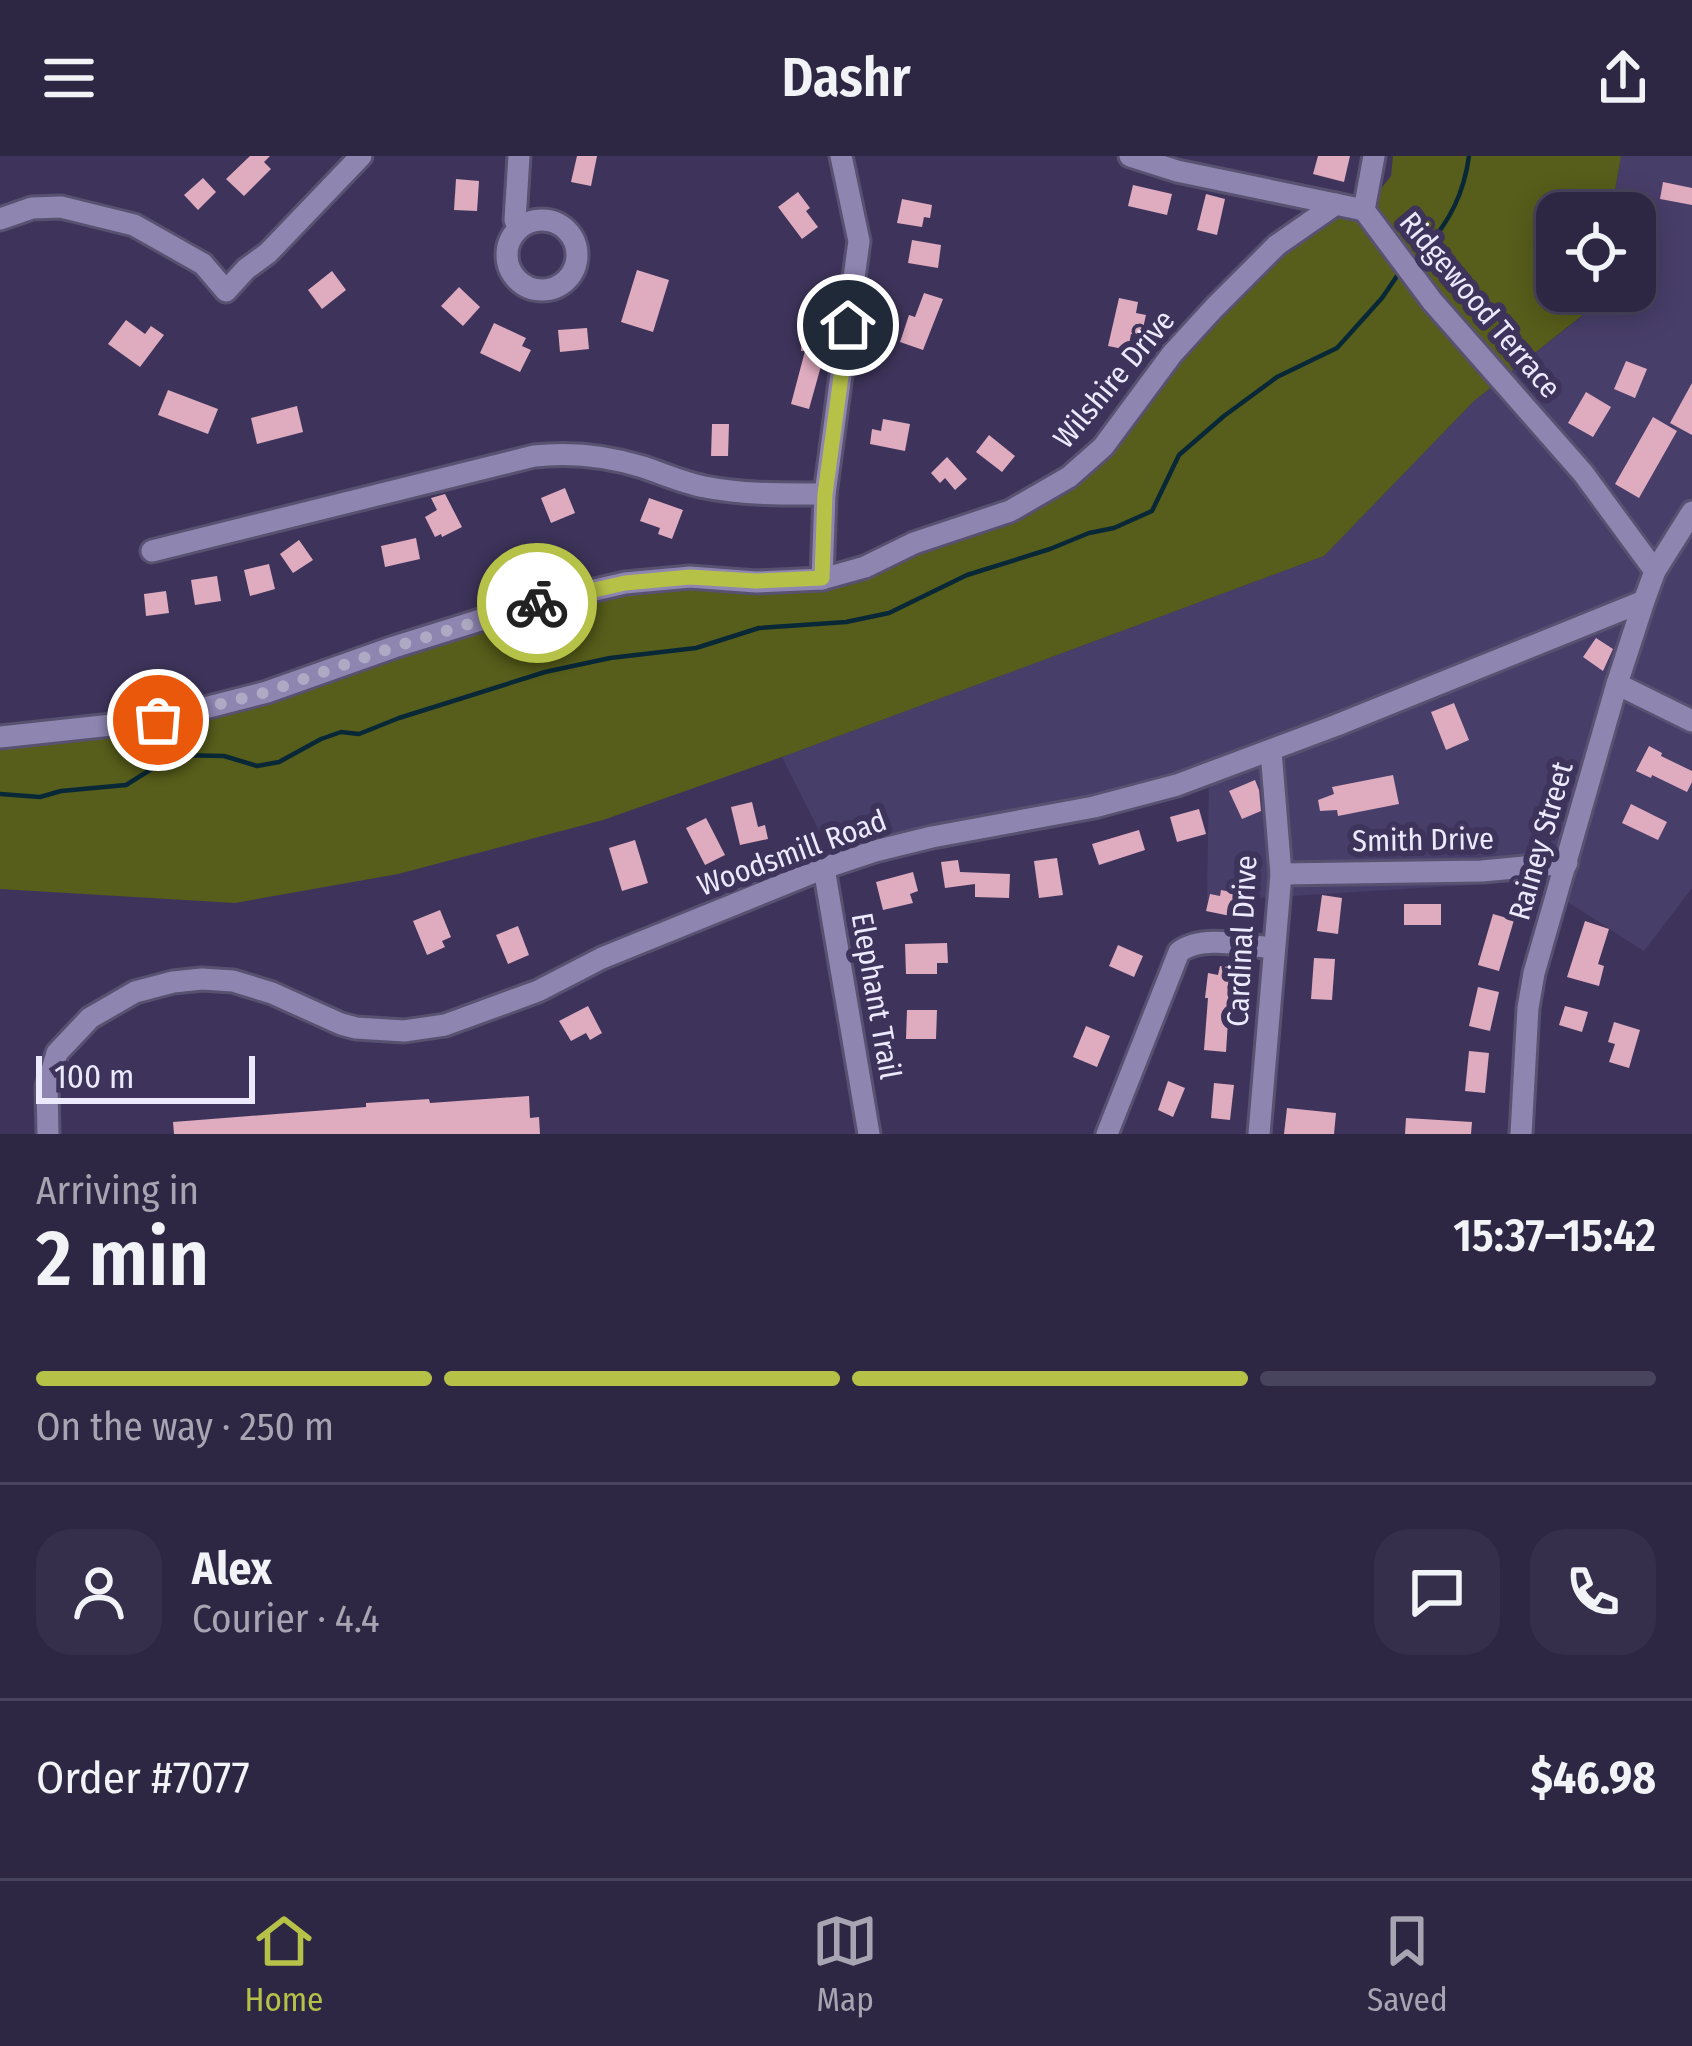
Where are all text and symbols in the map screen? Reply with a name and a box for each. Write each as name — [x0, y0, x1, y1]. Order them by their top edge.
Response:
icon: menu — [36, 45, 102, 111]
icon: share — [1590, 45, 1656, 111]
text: Dashr — [781, 46, 911, 110]
map controls — [1536, 192, 1656, 312]
button: locate — [1536, 192, 1656, 312]
street label: Ridgewood Terrace — [1392, 205, 1568, 405]
pin — [797, 274, 899, 376]
icon: home — [815, 292, 881, 358]
street label: Wilshire Drive — [1046, 303, 1182, 455]
courier — [477, 543, 597, 663]
icon: bike — [504, 570, 570, 636]
pin — [107, 669, 209, 771]
icon: bag — [125, 687, 191, 753]
street label: Rainey Street — [1501, 758, 1581, 924]
street label: Woodsmill Road — [693, 802, 891, 904]
street label: Smith Drive — [1352, 821, 1494, 859]
street label: Cardinal Drive — [1220, 854, 1264, 1028]
street label: Elephant Trail — [844, 910, 908, 1082]
scale bar — [36, 1050, 255, 1103]
text: 100 m — [54, 1057, 134, 1097]
text: Arriving in — [36, 1168, 199, 1214]
text: 15:37–15:42 — [1453, 1209, 1656, 1263]
text: 2 min — [36, 1212, 209, 1306]
text: On the way · 250 m — [36, 1404, 334, 1450]
button: person — [36, 1529, 162, 1655]
button: chat — [1374, 1529, 1500, 1655]
button: phone — [1530, 1529, 1656, 1655]
text: Alex — [192, 1542, 272, 1596]
text: Courier · 4.4 — [192, 1596, 380, 1642]
text: Order #7077 — [36, 1751, 250, 1805]
text: $46.98 — [1531, 1751, 1656, 1805]
tab: Home — [244, 1908, 323, 2020]
tab: Map — [812, 1908, 878, 2020]
tab: Saved — [1367, 1908, 1448, 2020]

